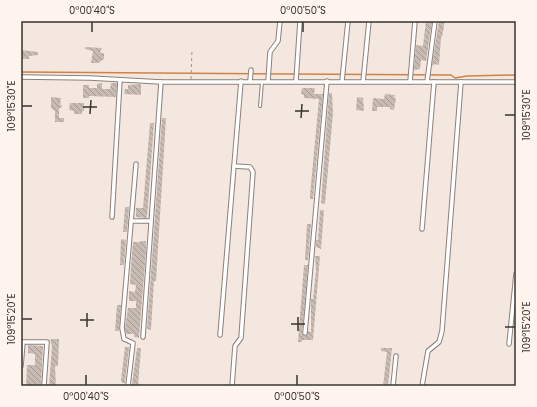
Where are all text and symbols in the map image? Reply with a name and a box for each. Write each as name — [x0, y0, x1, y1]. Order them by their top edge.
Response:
text: 0°00'40"S — [69, 3, 115, 18]
text: 0°00'50"S — [280, 3, 326, 18]
text: 109°15'30"E — [4, 80, 19, 132]
text: 109°15'30"E — [519, 89, 534, 141]
text: 109°15'20"E — [4, 293, 19, 345]
text: 109°15'20"E — [519, 301, 534, 353]
text: 0°00'40"S — [63, 389, 109, 404]
text: 0°00'50"S — [274, 389, 320, 404]

